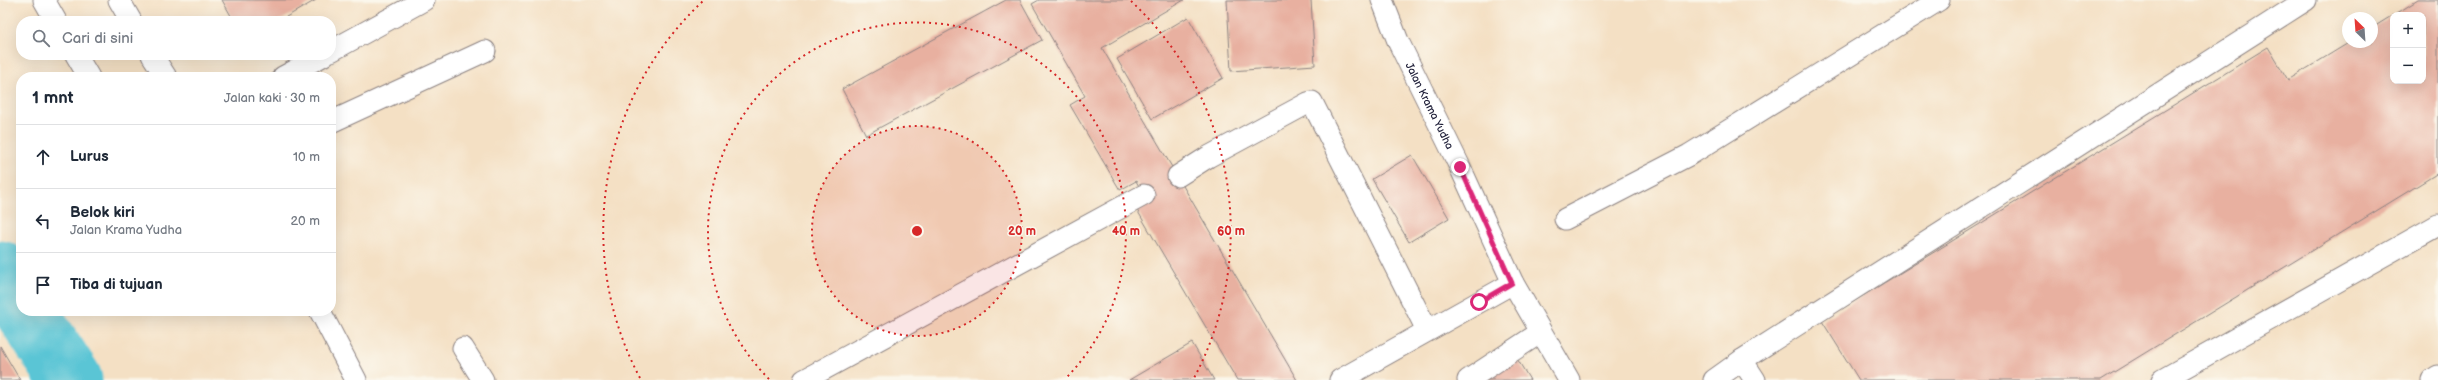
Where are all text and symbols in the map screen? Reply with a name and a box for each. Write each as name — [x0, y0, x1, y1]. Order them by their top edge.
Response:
north arrow — [2342, 12, 2378, 48]
map controls — [2390, 12, 2426, 84]
button: + — [2390, 12, 2426, 48]
search box — [16, 16, 336, 60]
icon: search — [30, 27, 52, 49]
text: Cari di sini — [62, 29, 133, 48]
button: − — [2390, 48, 2426, 84]
street label: Jalan Krama Yudha — [1403, 60, 1457, 151]
text: 1 mnt — [32, 88, 73, 108]
text: Jalan kaki · 30 m — [224, 90, 320, 106]
icon: ahead — [32, 146, 54, 168]
text: Lurus — [70, 147, 109, 166]
text: 10 m — [293, 149, 320, 165]
route end — [1451, 158, 1469, 176]
text: Belok kiri — [70, 203, 135, 222]
icon: left — [32, 210, 54, 232]
text: 20 m — [290, 213, 320, 229]
text: Jalan Krama Yudha — [70, 222, 182, 238]
centre of rings — [910, 224, 924, 238]
text: 20 m — [1008, 224, 1036, 239]
text: 40 m — [1112, 224, 1140, 239]
text: 60 m — [1217, 224, 1245, 239]
icon: arrive — [32, 274, 54, 296]
text: Tiba di tujuan — [70, 275, 163, 294]
route start — [1470, 293, 1488, 311]

